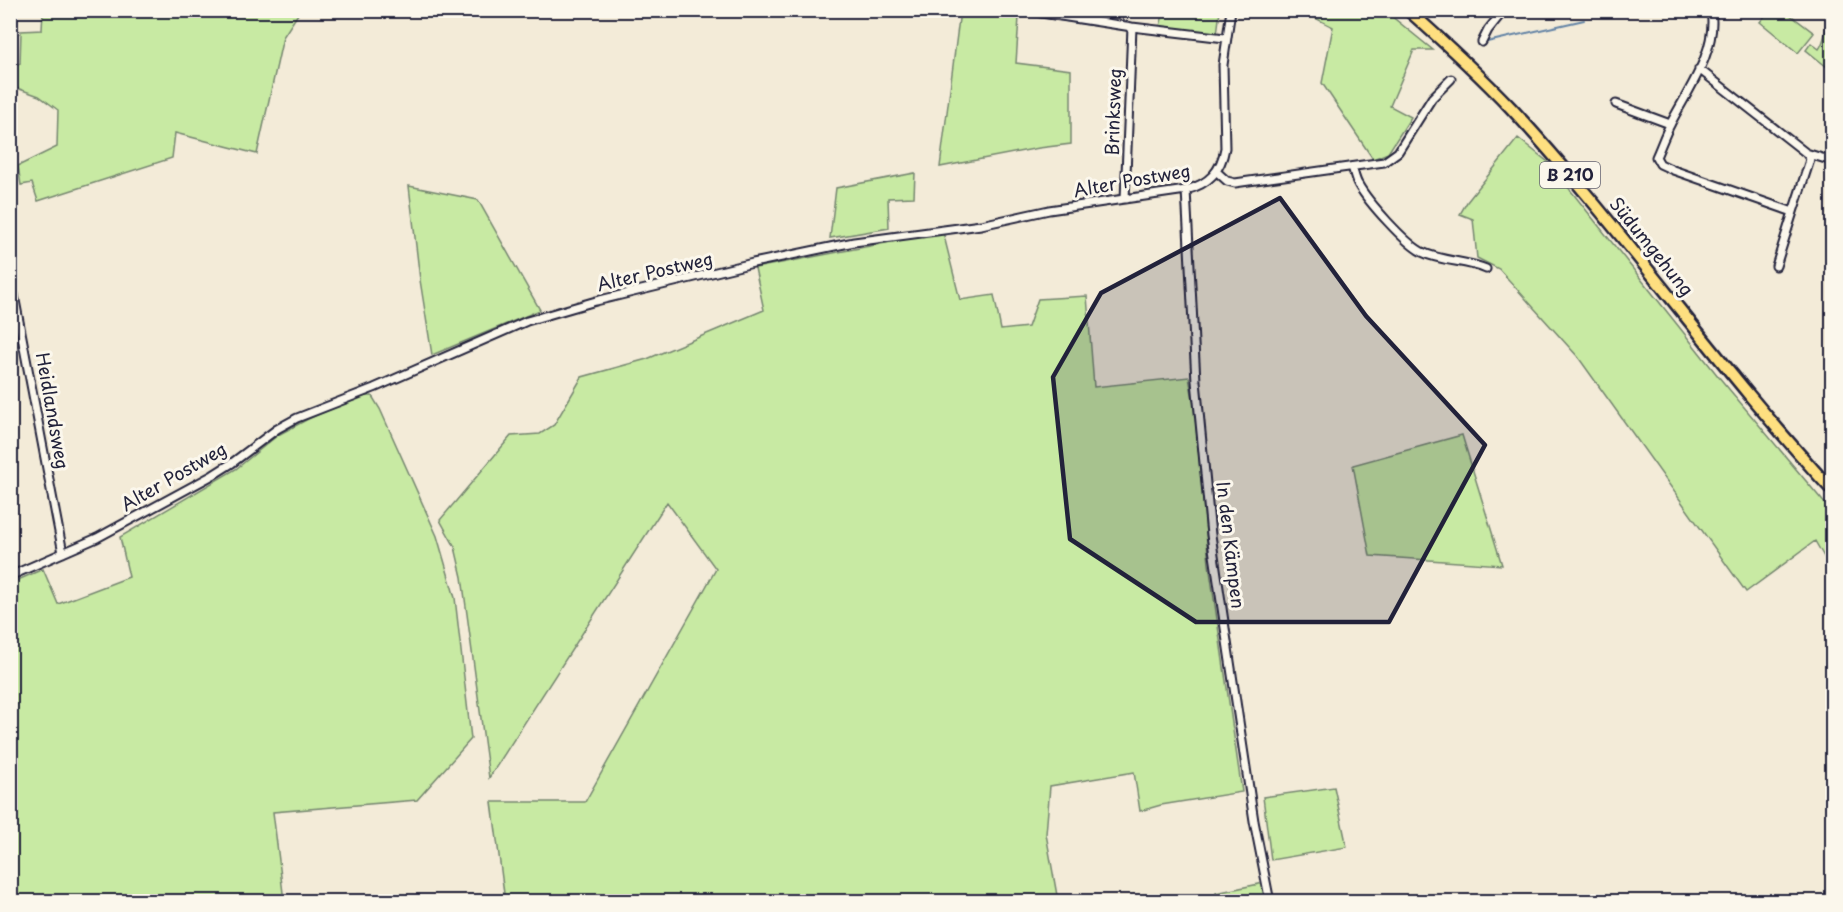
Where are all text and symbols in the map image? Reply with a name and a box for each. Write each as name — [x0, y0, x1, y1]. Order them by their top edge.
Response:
street label: Brinksweg — [1097, 68, 1128, 156]
street label: Alter Postweg — [1071, 156, 1192, 203]
road number: B 210 — [1540, 162, 1600, 188]
street label: Südumgehung — [1604, 191, 1701, 301]
street label: Alter Postweg — [594, 244, 715, 297]
street label: Heidlandsweg — [30, 350, 77, 471]
street label: Alter Postweg — [115, 434, 231, 517]
street label: In den Kämpen — [1210, 480, 1253, 610]

